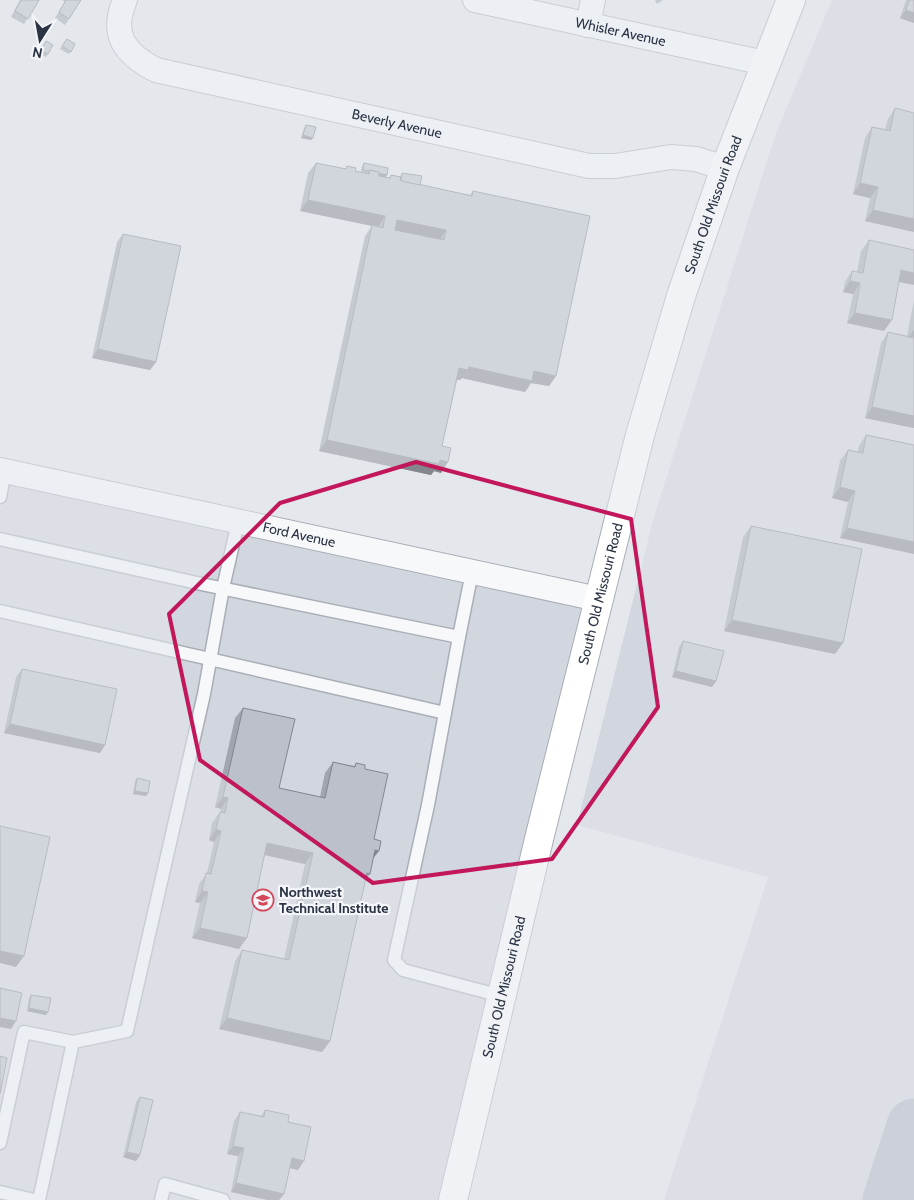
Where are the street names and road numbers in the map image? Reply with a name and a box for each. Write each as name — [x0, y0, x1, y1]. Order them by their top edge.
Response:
street label: Whisler Avenue — [574, 13, 667, 50]
street label: Beverly Avenue — [350, 105, 444, 142]
street label: South Old Missouri Road — [680, 133, 746, 276]
street label: Ford Avenue — [261, 518, 337, 551]
street label: South Old Missouri Road — [574, 521, 627, 666]
street label: South Old Missouri Road — [478, 914, 529, 1060]

